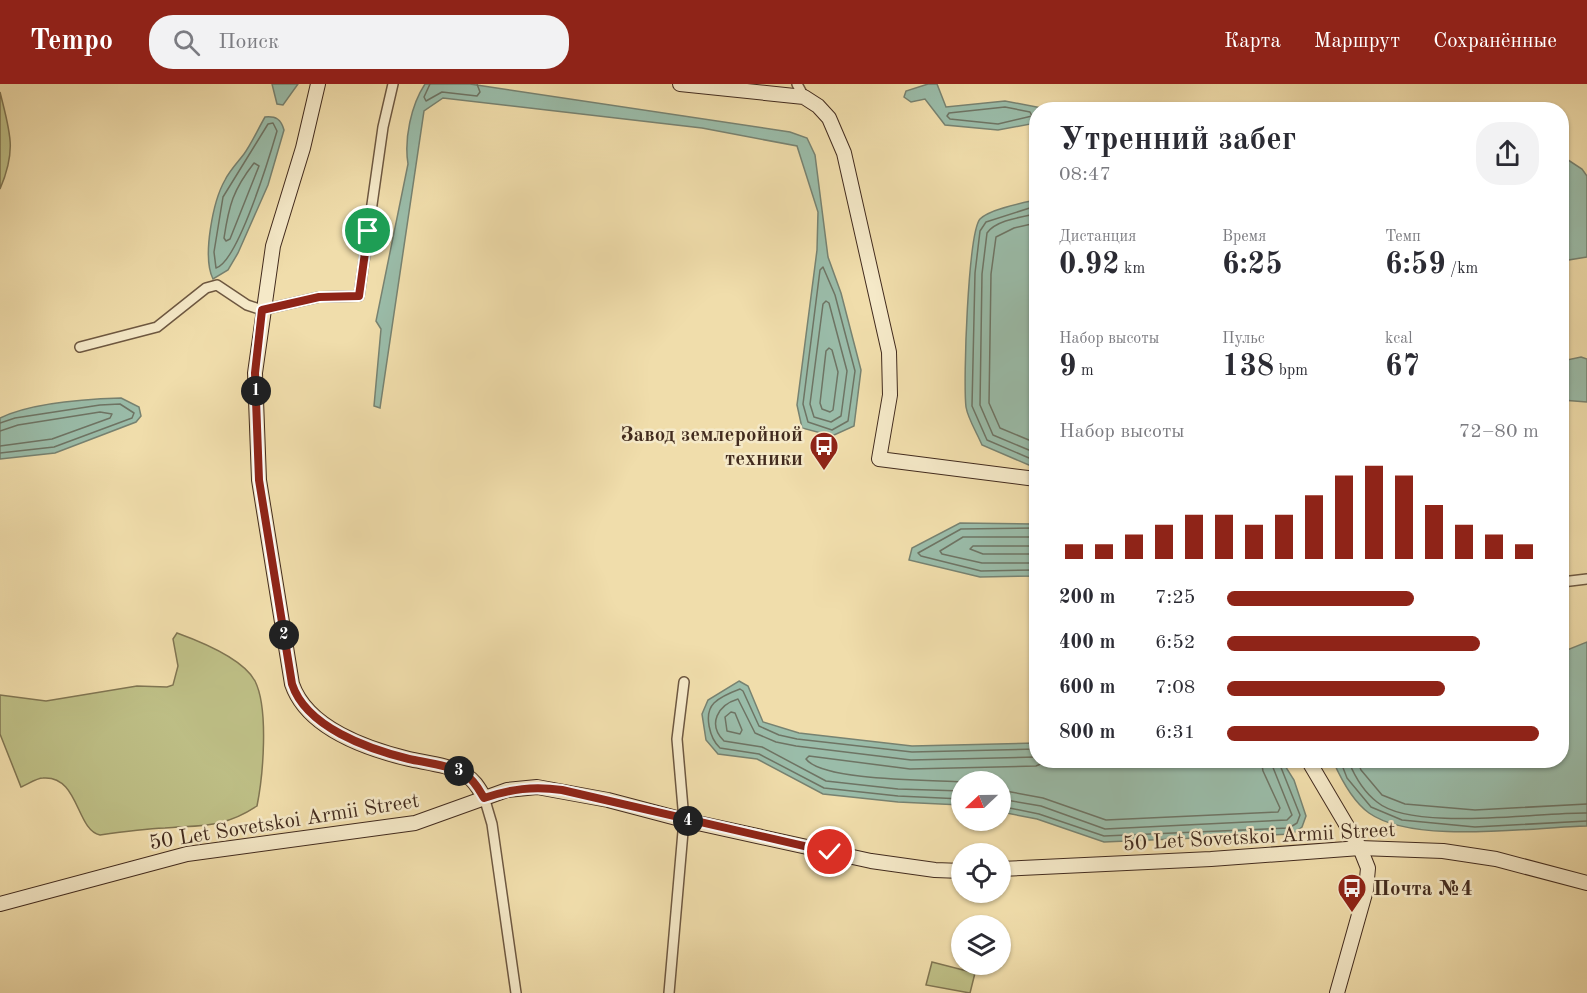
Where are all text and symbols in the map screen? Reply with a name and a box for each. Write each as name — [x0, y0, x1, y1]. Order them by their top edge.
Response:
search box — [149, 15, 569, 69]
icon: search — [170, 26, 203, 59]
text: Tempo — [30, 28, 113, 56]
text: Поиск — [218, 31, 279, 53]
text: Карта — [1224, 31, 1281, 52]
text: Маршрут — [1314, 31, 1400, 52]
text: Сохранённые — [1433, 31, 1557, 52]
button: share — [1476, 122, 1539, 185]
text: Утренний забег — [1059, 124, 1296, 157]
text: 08:47 — [1059, 165, 1111, 185]
pin — [342, 205, 393, 256]
icon: arrive — [351, 214, 384, 247]
text: Дистанция — [1059, 229, 1136, 245]
text: Время — [1222, 229, 1266, 245]
text: Темп — [1385, 229, 1421, 245]
text: 0.92 — [1059, 250, 1120, 280]
text: 6:25 — [1222, 250, 1283, 280]
text: 6:59 — [1385, 250, 1446, 280]
text: km — [1120, 261, 1145, 277]
text: /km — [1446, 261, 1478, 277]
text: Набор высоты — [1059, 331, 1159, 347]
text: Пульс — [1222, 331, 1265, 347]
text: kcal — [1385, 331, 1413, 347]
text: 9 — [1059, 352, 1076, 382]
text: 138 — [1222, 352, 1274, 382]
text: 67 — [1385, 352, 1420, 382]
text: m — [1076, 363, 1094, 379]
text: bpm — [1274, 363, 1308, 379]
pin: 1 — [241, 376, 271, 406]
text: 1 — [251, 383, 261, 399]
text: Набор высоты — [1059, 422, 1185, 442]
text: 72–80 m — [1459, 422, 1539, 442]
place label: Завод землеройной техники — [620, 425, 803, 470]
bus stop icon: Завод землеройной техники — [808, 430, 840, 472]
text: 200 m — [1059, 588, 1115, 608]
text: 7:25 — [1155, 588, 1195, 608]
pin: 2 — [269, 620, 299, 650]
text: 2 — [279, 627, 289, 643]
text: 400 m — [1059, 633, 1115, 653]
text: 6:52 — [1155, 633, 1195, 653]
text: 600 m — [1059, 678, 1115, 698]
text: 7:08 — [1155, 678, 1195, 698]
text: 800 m — [1059, 723, 1115, 743]
text: 6:31 — [1155, 723, 1195, 743]
pin: 3 — [444, 756, 474, 786]
text: 3 — [454, 763, 464, 779]
north arrow — [951, 771, 1011, 831]
map controls — [951, 771, 1011, 975]
street label: 50 Let Sovetskoi Armii Street — [148, 791, 421, 854]
pin: 4 — [673, 806, 703, 836]
text: 4 — [683, 813, 693, 829]
street label: 50 Let Sovetskoi Armii Street — [1122, 820, 1396, 855]
pin — [804, 826, 855, 877]
icon: check — [813, 835, 846, 868]
button: locate — [951, 843, 1011, 903]
bus stop icon: Почта №4 — [1336, 872, 1368, 914]
place label: Почта №4 — [1373, 879, 1473, 900]
button: layers — [951, 915, 1011, 975]

